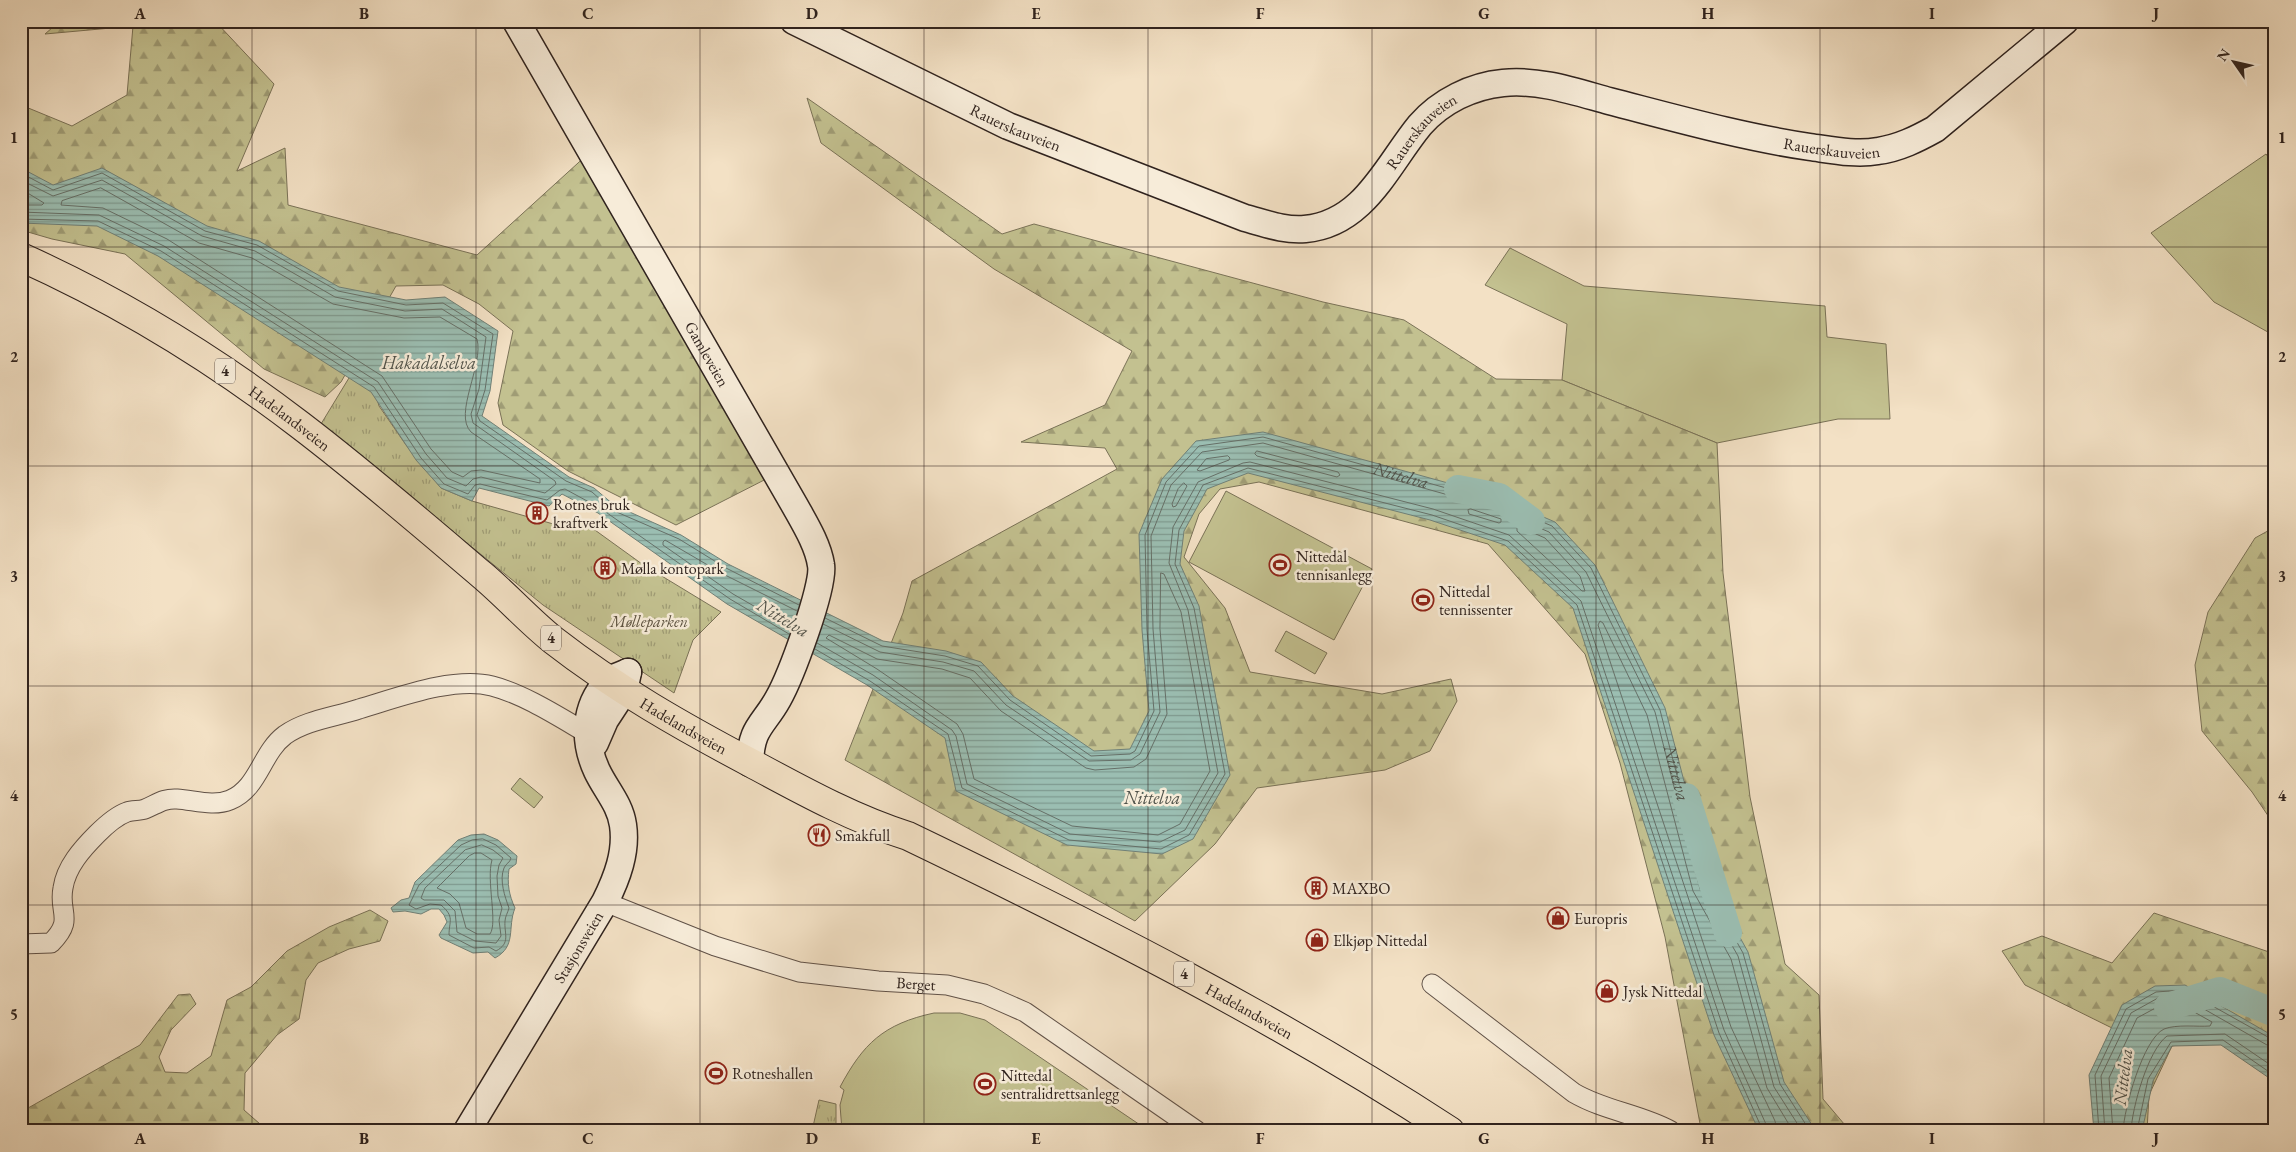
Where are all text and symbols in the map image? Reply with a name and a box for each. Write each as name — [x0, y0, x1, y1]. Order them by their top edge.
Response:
text: A — [133, 3, 146, 24]
text: B — [359, 3, 369, 24]
text: C — [582, 3, 594, 24]
text: D — [806, 3, 818, 24]
text: E — [1031, 3, 1041, 24]
text: F — [1256, 3, 1265, 24]
text: G — [1478, 3, 1490, 24]
text: H — [1702, 3, 1715, 24]
text: I — [1929, 3, 1935, 24]
text: J — [2151, 3, 2159, 24]
north arrow — [2208, 38, 2258, 88]
text: N — [2213, 44, 2234, 64]
street label: Rauerskauveien — [1381, 88, 1461, 173]
street label: Rauerskauveien — [967, 99, 1064, 157]
text: 1 — [10, 127, 18, 148]
text: 1 — [2278, 127, 2286, 148]
street label: Rauerskauveien — [1782, 133, 1882, 164]
street label: Gamleveien — [680, 318, 734, 391]
text: 2 — [10, 346, 19, 367]
text: 2 — [2278, 346, 2287, 367]
water label: Hakadalselva — [381, 351, 476, 374]
road number: 4 — [215, 358, 235, 384]
street label: Hadelandsveien — [245, 381, 335, 456]
water label: Nittelva — [1370, 456, 1431, 494]
place label: Rotnes bruk kraftverk — [553, 494, 630, 533]
building icon: Rotnes bruk kraftverk — [525, 501, 549, 525]
place label: Nittedal tennisanlegg — [1296, 546, 1373, 585]
sports icon: Nittedal tennisanlegg — [1268, 553, 1292, 577]
building icon: Mølla kontopark — [593, 556, 617, 580]
place label: Mølla kontopark — [621, 558, 724, 579]
text: 3 — [10, 566, 18, 587]
text: 3 — [2278, 566, 2286, 587]
place label: Nittedal tennissenter — [1439, 581, 1513, 620]
sports icon: Nittedal tennissenter — [1411, 588, 1435, 612]
water label: Nittelva — [752, 593, 814, 642]
park label: Mølleparken — [609, 611, 688, 632]
road number: 4 — [541, 626, 561, 650]
street label: Hadelandsveien — [636, 693, 731, 759]
water label: Nittelva — [1658, 742, 1695, 803]
text: 4 — [10, 785, 19, 806]
text: 4 — [2278, 785, 2287, 806]
water label: Nittelva — [1123, 786, 1180, 809]
restaurant icon: Smakfull — [807, 823, 831, 847]
place label: Smakfull — [835, 825, 890, 846]
building icon: MAXBO — [1304, 876, 1328, 900]
place label: MAXBO — [1332, 878, 1390, 899]
shop icon: Europris — [1546, 906, 1570, 930]
street label: Stasjonsveien — [549, 907, 609, 987]
place label: Europris — [1574, 908, 1627, 929]
shop icon: Elkjøp Nittedal — [1305, 928, 1329, 952]
place label: Elkjøp Nittedal — [1333, 930, 1427, 951]
road number: 4 — [1174, 962, 1194, 986]
street label: Berget — [896, 972, 936, 995]
street label: Hadelandsveien — [1202, 978, 1297, 1044]
shop icon: Jysk Nittedal — [1595, 979, 1619, 1003]
place label: Jysk Nittedal — [1621, 981, 1703, 1002]
text: 5 — [10, 1004, 18, 1025]
text: 5 — [2278, 1004, 2286, 1025]
water label: Nittelva — [2108, 1047, 2137, 1107]
sports icon: Rotneshallen — [704, 1061, 728, 1085]
place label: Rotneshallen — [732, 1063, 814, 1084]
place label: Nittedal sentralidrettsanlegg — [1001, 1065, 1120, 1104]
sports icon: Nittedal sentralidrettsanlegg — [973, 1072, 997, 1096]
text: A — [133, 1128, 146, 1149]
text: B — [359, 1128, 369, 1149]
text: C — [582, 1128, 594, 1149]
text: D — [806, 1128, 818, 1149]
text: E — [1031, 1128, 1041, 1149]
text: F — [1256, 1128, 1265, 1149]
text: G — [1478, 1128, 1490, 1149]
text: H — [1702, 1128, 1715, 1149]
text: I — [1929, 1128, 1935, 1149]
text: J — [2151, 1128, 2159, 1149]

